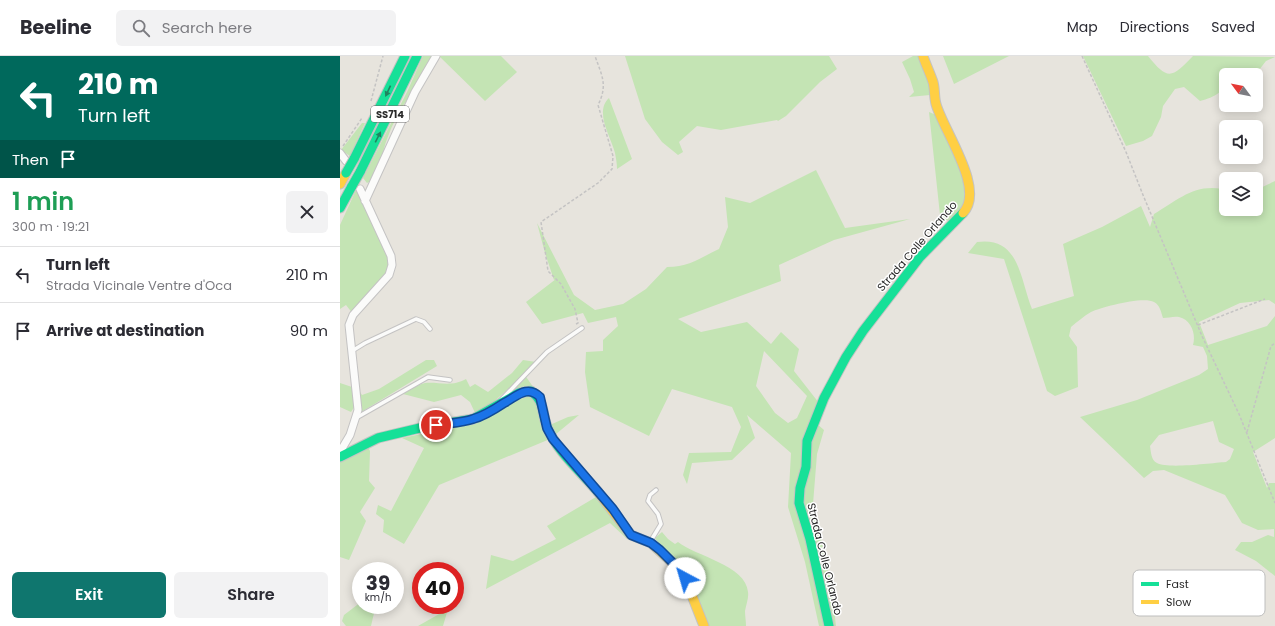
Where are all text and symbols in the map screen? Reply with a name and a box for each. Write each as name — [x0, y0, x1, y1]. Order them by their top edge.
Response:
search box — [116, 10, 396, 46]
text: Beeline — [20, 14, 92, 41]
icon: search — [130, 17, 152, 39]
text: Search here — [162, 17, 252, 38]
text: Map — [1067, 17, 1098, 37]
text: Directions — [1120, 17, 1189, 37]
text: Saved — [1211, 17, 1255, 37]
text: 210 m — [78, 65, 158, 104]
north arrow — [1219, 68, 1263, 112]
map controls — [1219, 68, 1263, 216]
icon: left — [12, 72, 64, 124]
one-way arrow — [385, 86, 391, 97]
text: Turn left — [78, 103, 150, 128]
road number: SS714 — [371, 106, 409, 122]
button: sound — [1219, 120, 1263, 164]
one-way arrow — [375, 131, 381, 143]
icon: arrive — [57, 148, 79, 170]
text: Then — [12, 149, 49, 170]
button: layers — [1219, 172, 1263, 216]
text: 1 min — [12, 185, 74, 218]
button: close — [286, 191, 328, 233]
street label: Strada Colle Orlando — [873, 197, 961, 295]
text: 300 m · 19:21 — [12, 217, 89, 236]
text: Turn left — [46, 254, 110, 275]
icon: left — [12, 264, 34, 286]
text: 210 m — [286, 264, 328, 285]
text: Strada Vicinale Ventre d'Oca — [46, 276, 232, 295]
icon: arrive — [12, 320, 34, 342]
text: Arrive at destination — [46, 320, 204, 341]
text: 90 m — [290, 320, 328, 341]
pin — [419, 408, 453, 442]
icon: arrive — [425, 414, 447, 436]
street label: Strada Colle Orlando — [803, 501, 847, 617]
position arrow — [664, 557, 706, 599]
speed limit sign: 40 — [412, 562, 464, 614]
text: 39 — [366, 569, 390, 597]
legend — [1133, 570, 1265, 616]
button: Exit — [12, 572, 166, 618]
button: Share — [174, 572, 328, 618]
text: Fast — [1166, 576, 1189, 592]
text: km/h — [365, 590, 391, 605]
text: Slow — [1166, 594, 1191, 610]

